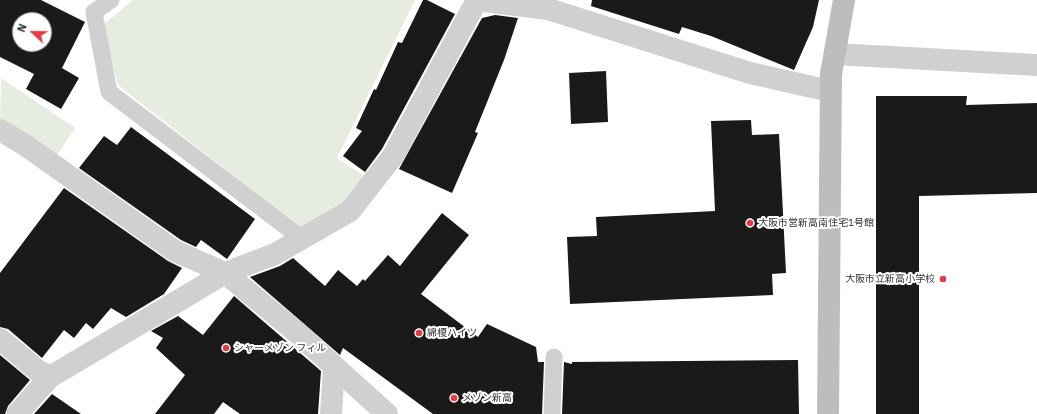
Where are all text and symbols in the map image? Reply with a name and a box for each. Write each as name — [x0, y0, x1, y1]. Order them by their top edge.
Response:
north arrow — [12, 12, 52, 52]
text: N — [14, 22, 30, 34]
place label: 大阪市営新高南住宅1号館 — [758, 217, 874, 229]
marker: 大阪市営新高南住宅1号館 — [745, 218, 755, 228]
place label: 大阪市立新高小学校 — [845, 273, 935, 285]
marker: 大阪市立新高小学校 — [938, 274, 948, 284]
place label: 綿榎ハイツ — [427, 327, 477, 339]
marker: 綿榎ハイツ — [414, 328, 424, 338]
place label: シャーメゾン フィル — [234, 342, 326, 354]
marker: シャーメゾン フィル — [221, 343, 231, 353]
place label: メゾン新高 — [462, 392, 512, 404]
marker: メゾン新高 — [449, 393, 459, 403]

